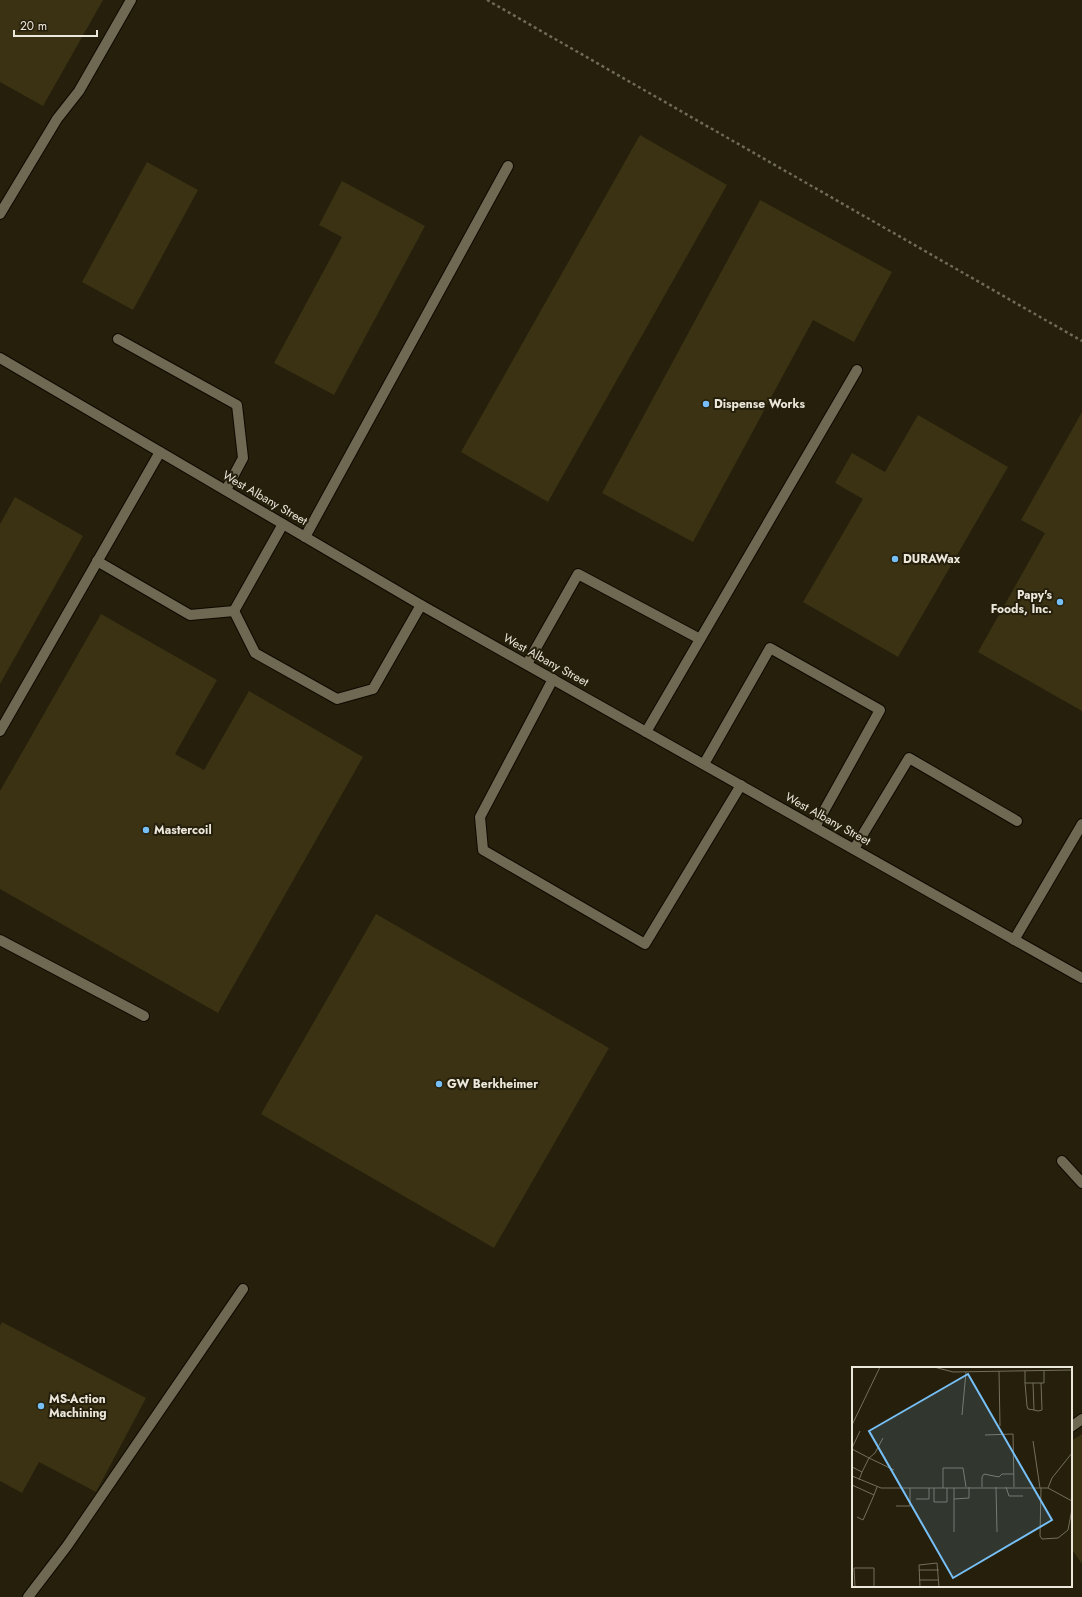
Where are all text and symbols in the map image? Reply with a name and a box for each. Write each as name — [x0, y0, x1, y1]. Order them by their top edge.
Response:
scale bar — [14, 12, 97, 38]
text: 20 m — [20, 17, 47, 35]
place label: Dispense Works — [714, 395, 805, 413]
marker: Dispense Works — [701, 399, 711, 409]
street label: West Albany Street — [219, 466, 311, 530]
place label: DURAWax — [903, 550, 961, 568]
marker: DURAWax — [890, 554, 900, 564]
place label: Papy's Foods, Inc. — [991, 586, 1053, 618]
marker: Papy's Foods, Inc. — [1055, 597, 1065, 607]
street label: West Albany Street — [500, 629, 592, 691]
street label: West Albany Street — [782, 788, 874, 850]
place label: Mastercoil — [154, 821, 212, 839]
marker: Mastercoil — [141, 825, 151, 835]
place label: GW Berkheimer — [447, 1075, 538, 1093]
marker: GW Berkheimer — [434, 1079, 444, 1089]
inset map — [852, 1367, 1072, 1587]
place label: MS-Action Machining — [49, 1390, 107, 1422]
marker: MS-Action Machining — [36, 1401, 46, 1411]

